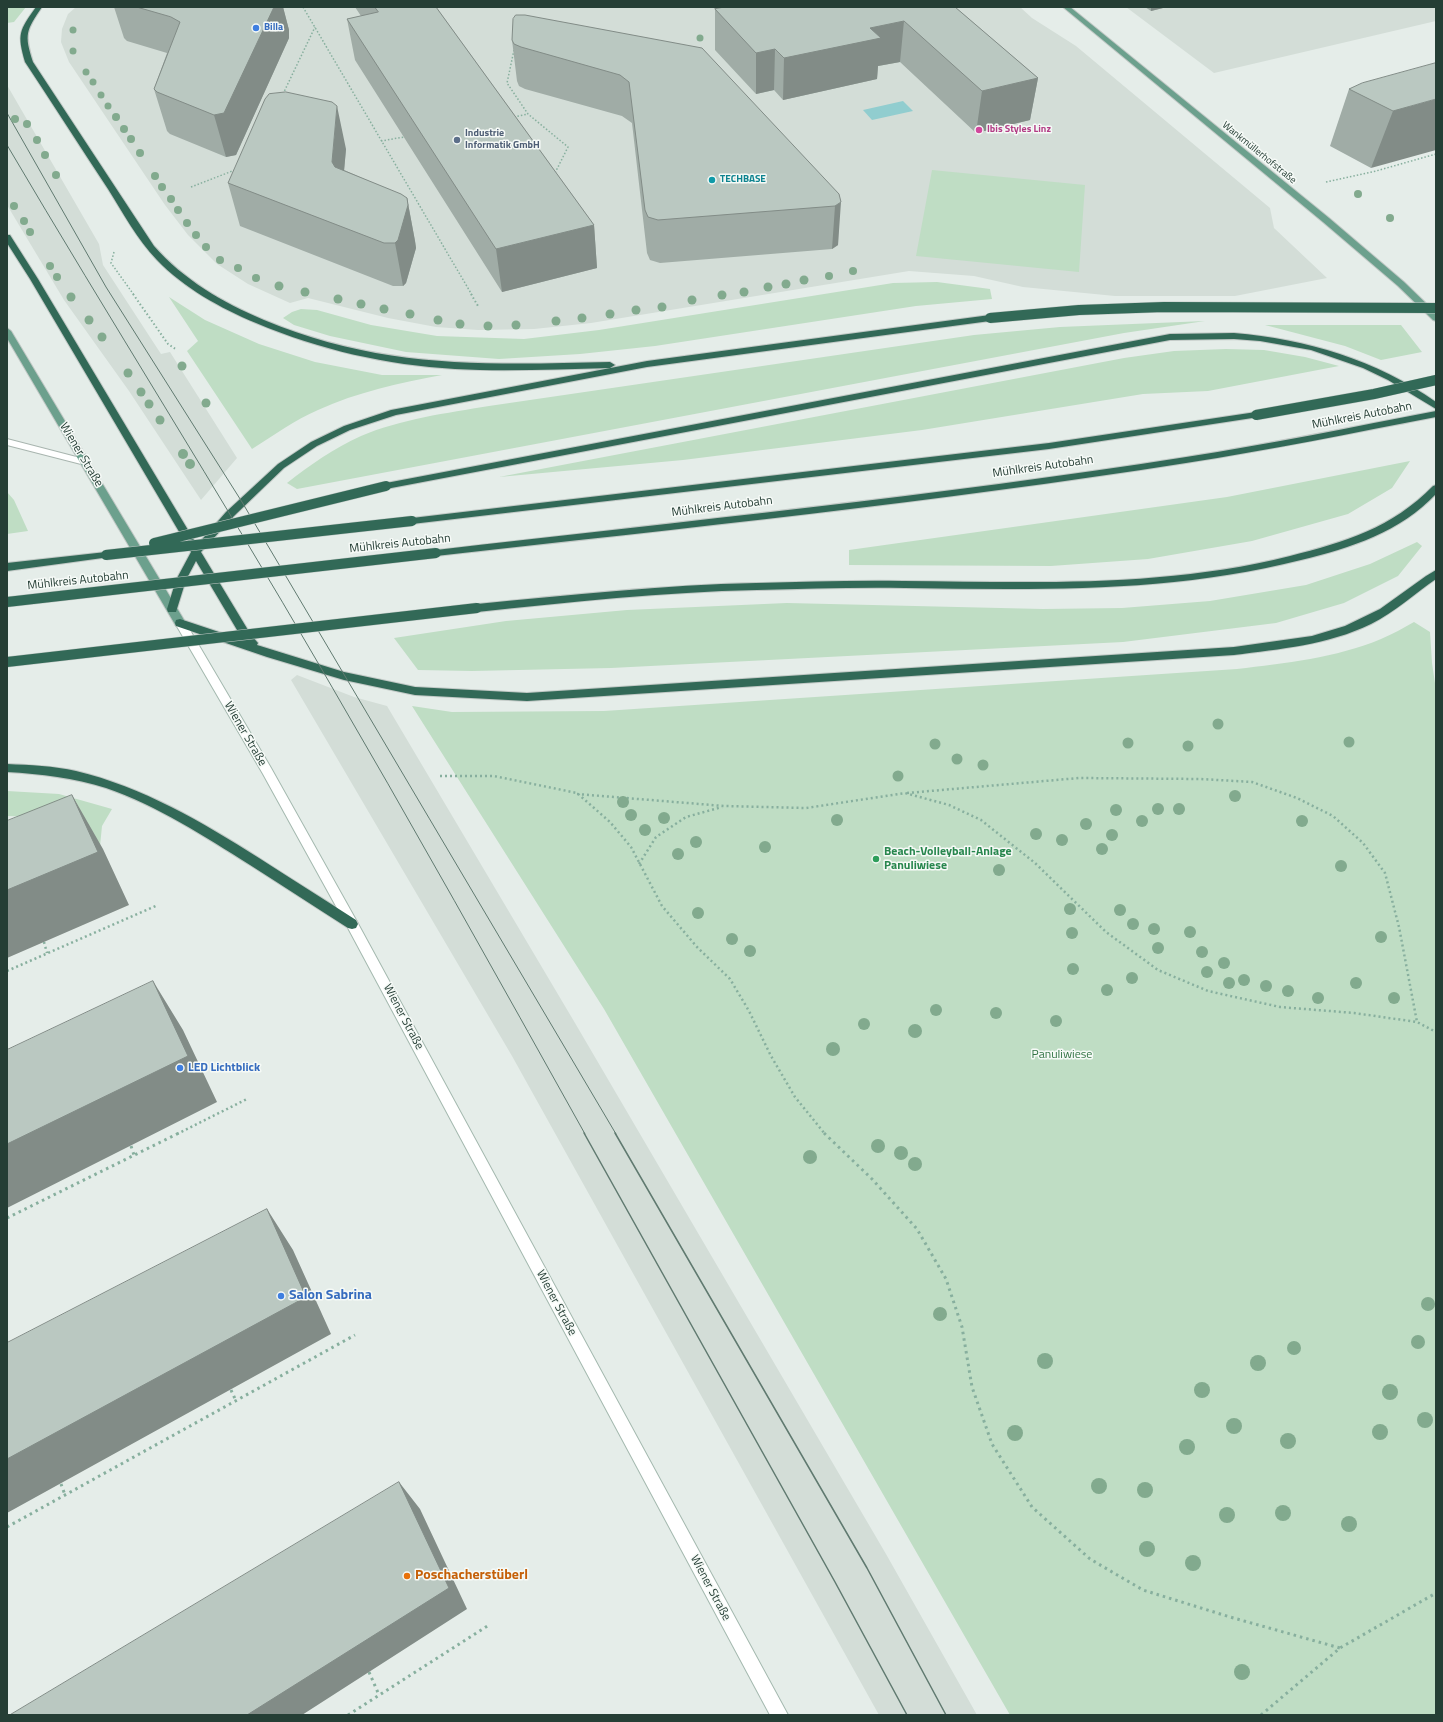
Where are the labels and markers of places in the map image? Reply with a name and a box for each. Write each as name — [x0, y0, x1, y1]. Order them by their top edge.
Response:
place label: Billa — [264, 22, 283, 34]
marker: Billa — [251, 23, 261, 33]
place label: Ibis Styles Linz — [987, 124, 1051, 136]
marker: Ibis Styles Linz — [974, 125, 984, 135]
place label: Industrie Informatik GmbH — [465, 128, 540, 152]
marker: Industrie Informatik GmbH — [452, 135, 462, 145]
place label: TECHBASE — [720, 174, 766, 186]
marker: TECHBASE — [707, 175, 717, 185]
place label: Beach-Volleyball-Anlage Panuliwiese — [884, 845, 1012, 873]
marker: Beach-Volleyball-Anlage Panuliwiese — [871, 854, 881, 864]
place label: LED Lichtblick — [188, 1061, 260, 1075]
marker: LED Lichtblick — [175, 1063, 185, 1073]
place label: Salon Sabrina — [289, 1288, 372, 1304]
marker: Salon Sabrina — [276, 1291, 286, 1301]
place label: Poschacherstüberl — [415, 1568, 528, 1584]
marker: Poschacherstüberl — [402, 1571, 412, 1581]

